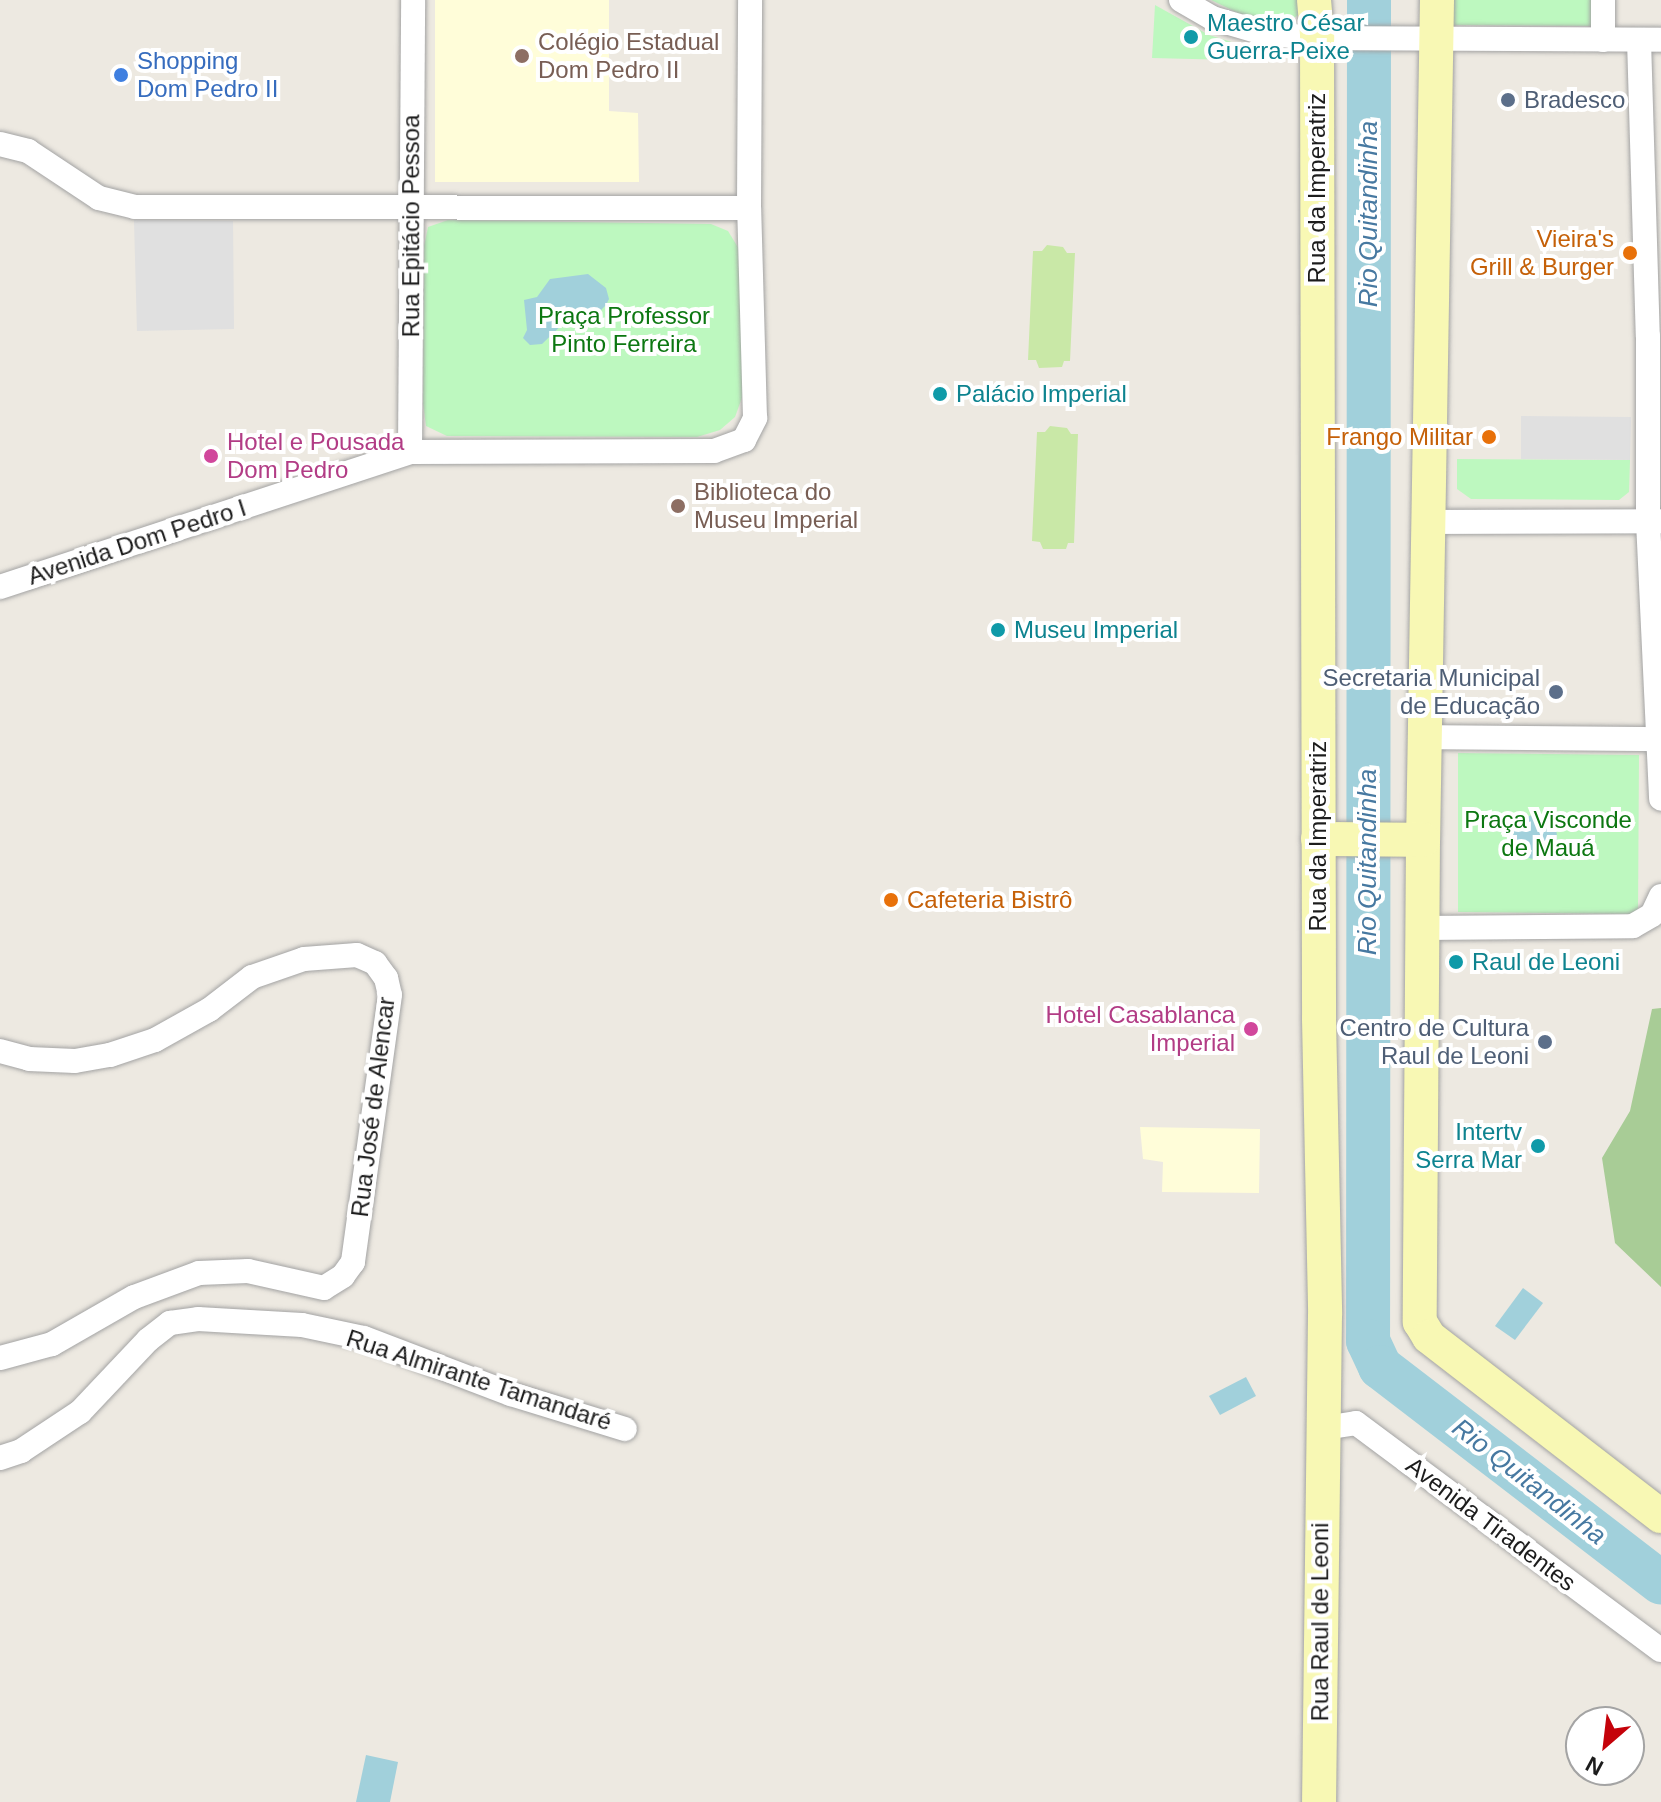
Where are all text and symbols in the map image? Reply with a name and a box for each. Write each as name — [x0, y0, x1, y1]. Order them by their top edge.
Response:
place label: Maestro César Guerra-Peixe — [1207, 9, 1364, 65]
place label: Colégio Estadual Dom Pedro II — [538, 28, 719, 84]
marker: Maestro César Guerra-Peixe — [1182, 28, 1200, 46]
place label: Shopping Dom Pedro II — [137, 47, 278, 103]
marker: Colégio Estadual Dom Pedro II — [513, 47, 531, 65]
marker: Shopping Dom Pedro II — [112, 66, 130, 84]
place label: Bradesco — [1524, 86, 1625, 114]
marker: Bradesco — [1499, 91, 1517, 109]
street label: Rua da Imperatriz — [1303, 93, 1331, 283]
street label: Rua Epitácio Pessoa — [397, 115, 425, 337]
water label: Rio Quitandinha — [1353, 121, 1385, 307]
place label: Vieira's Grill & Burger — [1470, 225, 1614, 281]
marker: Vieira's Grill & Burger — [1621, 244, 1639, 262]
park label: Praça Professor Pinto Ferreira — [538, 302, 710, 358]
place label: Palácio Imperial — [956, 380, 1127, 408]
marker: Palácio Imperial — [931, 385, 949, 403]
place label: Frango Militar — [1326, 423, 1473, 451]
place label: Hotel e Pousada Dom Pedro — [227, 428, 404, 484]
marker: Frango Militar — [1480, 428, 1498, 446]
marker: Hotel e Pousada Dom Pedro — [202, 447, 220, 465]
place label: Biblioteca do Museu Imperial — [694, 478, 858, 534]
street label: Avenida Dom Pedro I — [24, 493, 250, 591]
marker: Biblioteca do Museu Imperial — [669, 497, 687, 515]
place label: Museu Imperial — [1014, 616, 1178, 644]
marker: Museu Imperial — [989, 621, 1007, 639]
place label: Secretaria Municipal de Educação — [1323, 664, 1540, 720]
marker: Secretaria Municipal de Educação — [1547, 683, 1565, 701]
street label: Rua da Imperatriz — [1304, 741, 1332, 931]
water label: Rio Quitandinha — [1352, 769, 1384, 955]
park label: Praça Visconde de Mauá — [1464, 806, 1632, 862]
place label: Cafeteria Bistrô — [907, 886, 1072, 914]
marker: Cafeteria Bistrô — [882, 891, 900, 909]
place label: Raul de Leoni — [1472, 948, 1620, 976]
marker: Raul de Leoni — [1447, 953, 1465, 971]
street label: Rua José de Alencar — [345, 995, 401, 1219]
place label: Hotel Casablanca Imperial — [1046, 1001, 1235, 1057]
place label: Centro de Cultura Raul de Leoni — [1340, 1014, 1529, 1070]
marker: Hotel Casablanca Imperial — [1242, 1020, 1260, 1038]
marker: Centro de Cultura Raul de Leoni — [1536, 1033, 1554, 1051]
place label: Intertv Serra Mar — [1415, 1118, 1522, 1174]
marker: Intertv Serra Mar — [1529, 1137, 1547, 1155]
street label: Rua Almirante Tamandaré — [342, 1323, 616, 1437]
water label: Rio Quitandinha — [1446, 1412, 1612, 1552]
street label: Avenida Tiradentes — [1400, 1451, 1582, 1597]
street label: Rua Raul de Leoni — [1306, 1523, 1334, 1721]
north arrow — [1565, 1706, 1645, 1786]
text: N — [1582, 1751, 1607, 1781]

